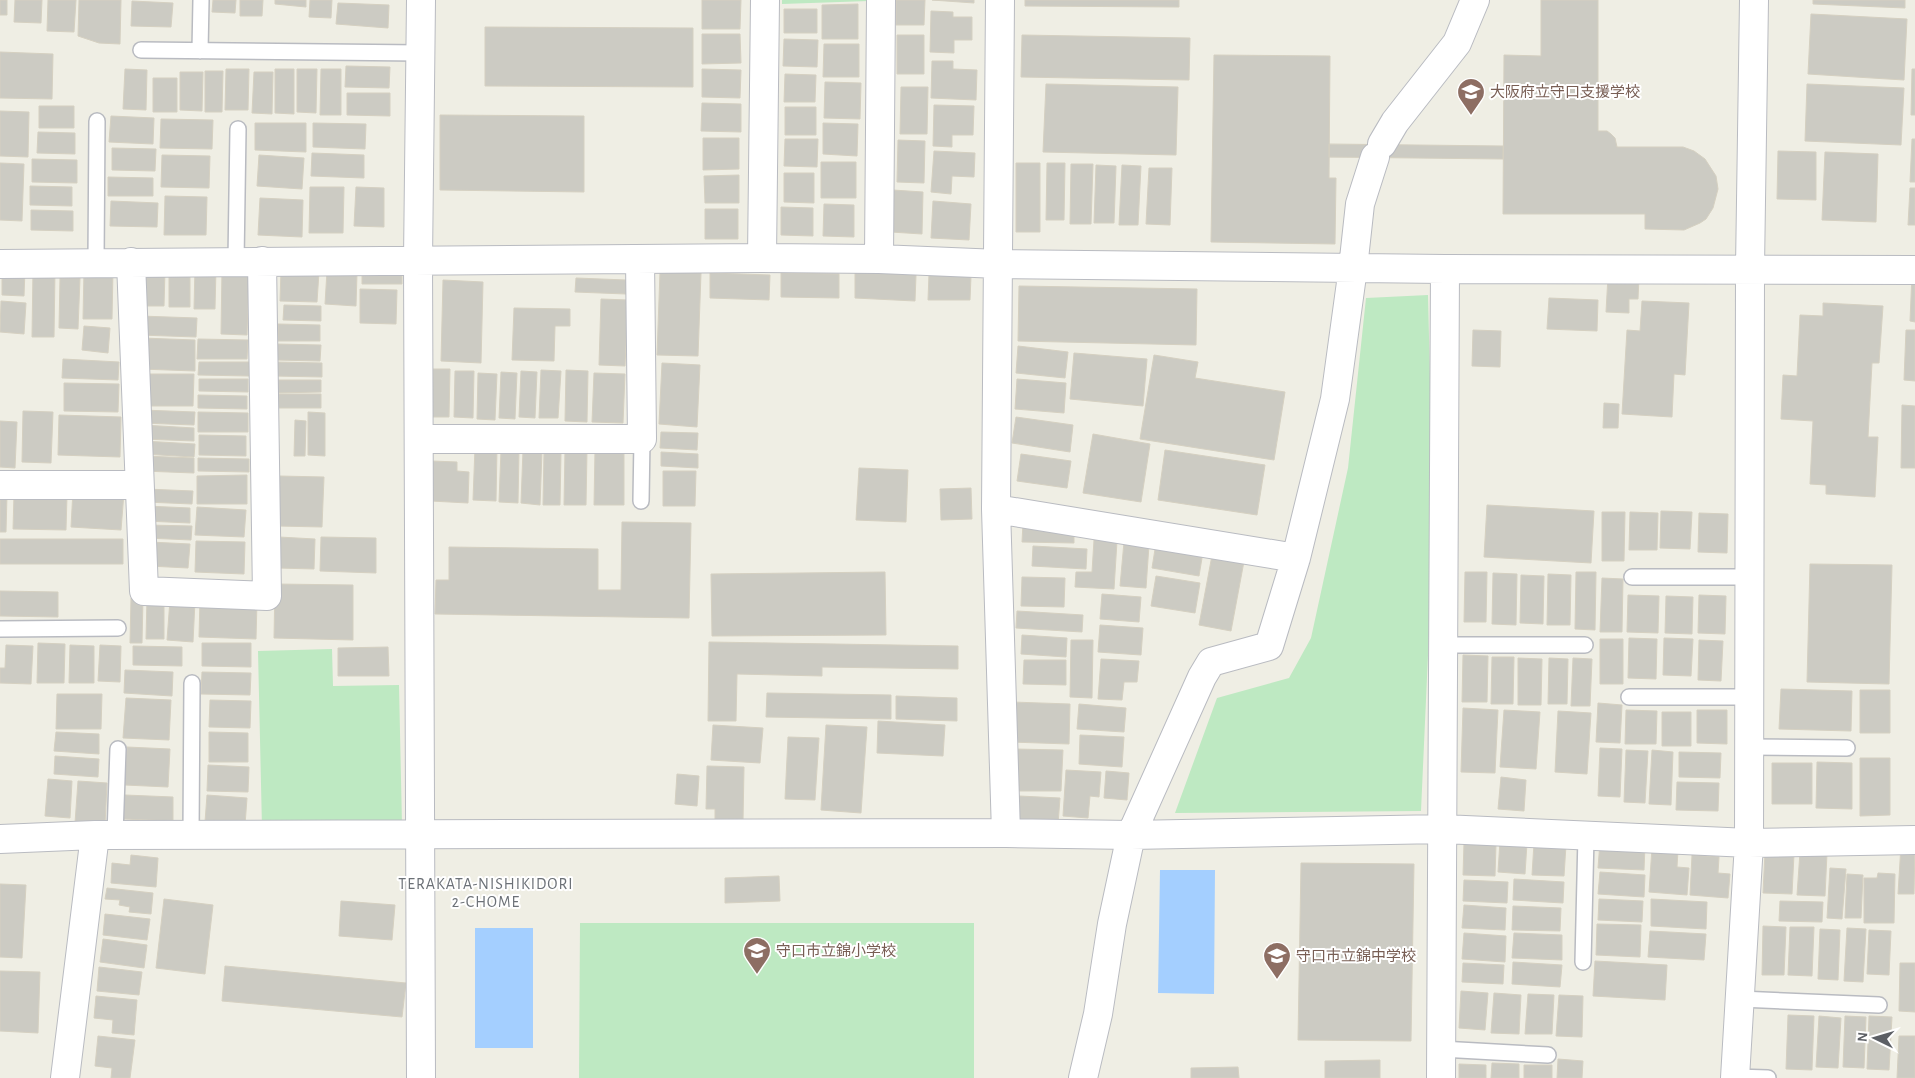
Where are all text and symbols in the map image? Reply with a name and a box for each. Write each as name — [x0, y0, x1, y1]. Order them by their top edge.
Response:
school or university icon: 大阪府立守口支援学校 — [1456, 77, 1486, 116]
place label: 大阪府立守口支援学校 — [1490, 84, 1640, 100]
district label: TERAKATA-NISHIKIDORI 2-CHOME — [398, 876, 574, 910]
school or university icon: 守口市立錦小学校 — [742, 936, 772, 975]
school or university icon: 守口市立錦中学校 — [1262, 941, 1292, 980]
place label: 守口市立錦小学校 — [776, 942, 896, 959]
place label: 守口市立錦中学校 — [1296, 947, 1416, 964]
north arrow — [1850, 1013, 1900, 1063]
text: N — [1856, 1031, 1870, 1042]

